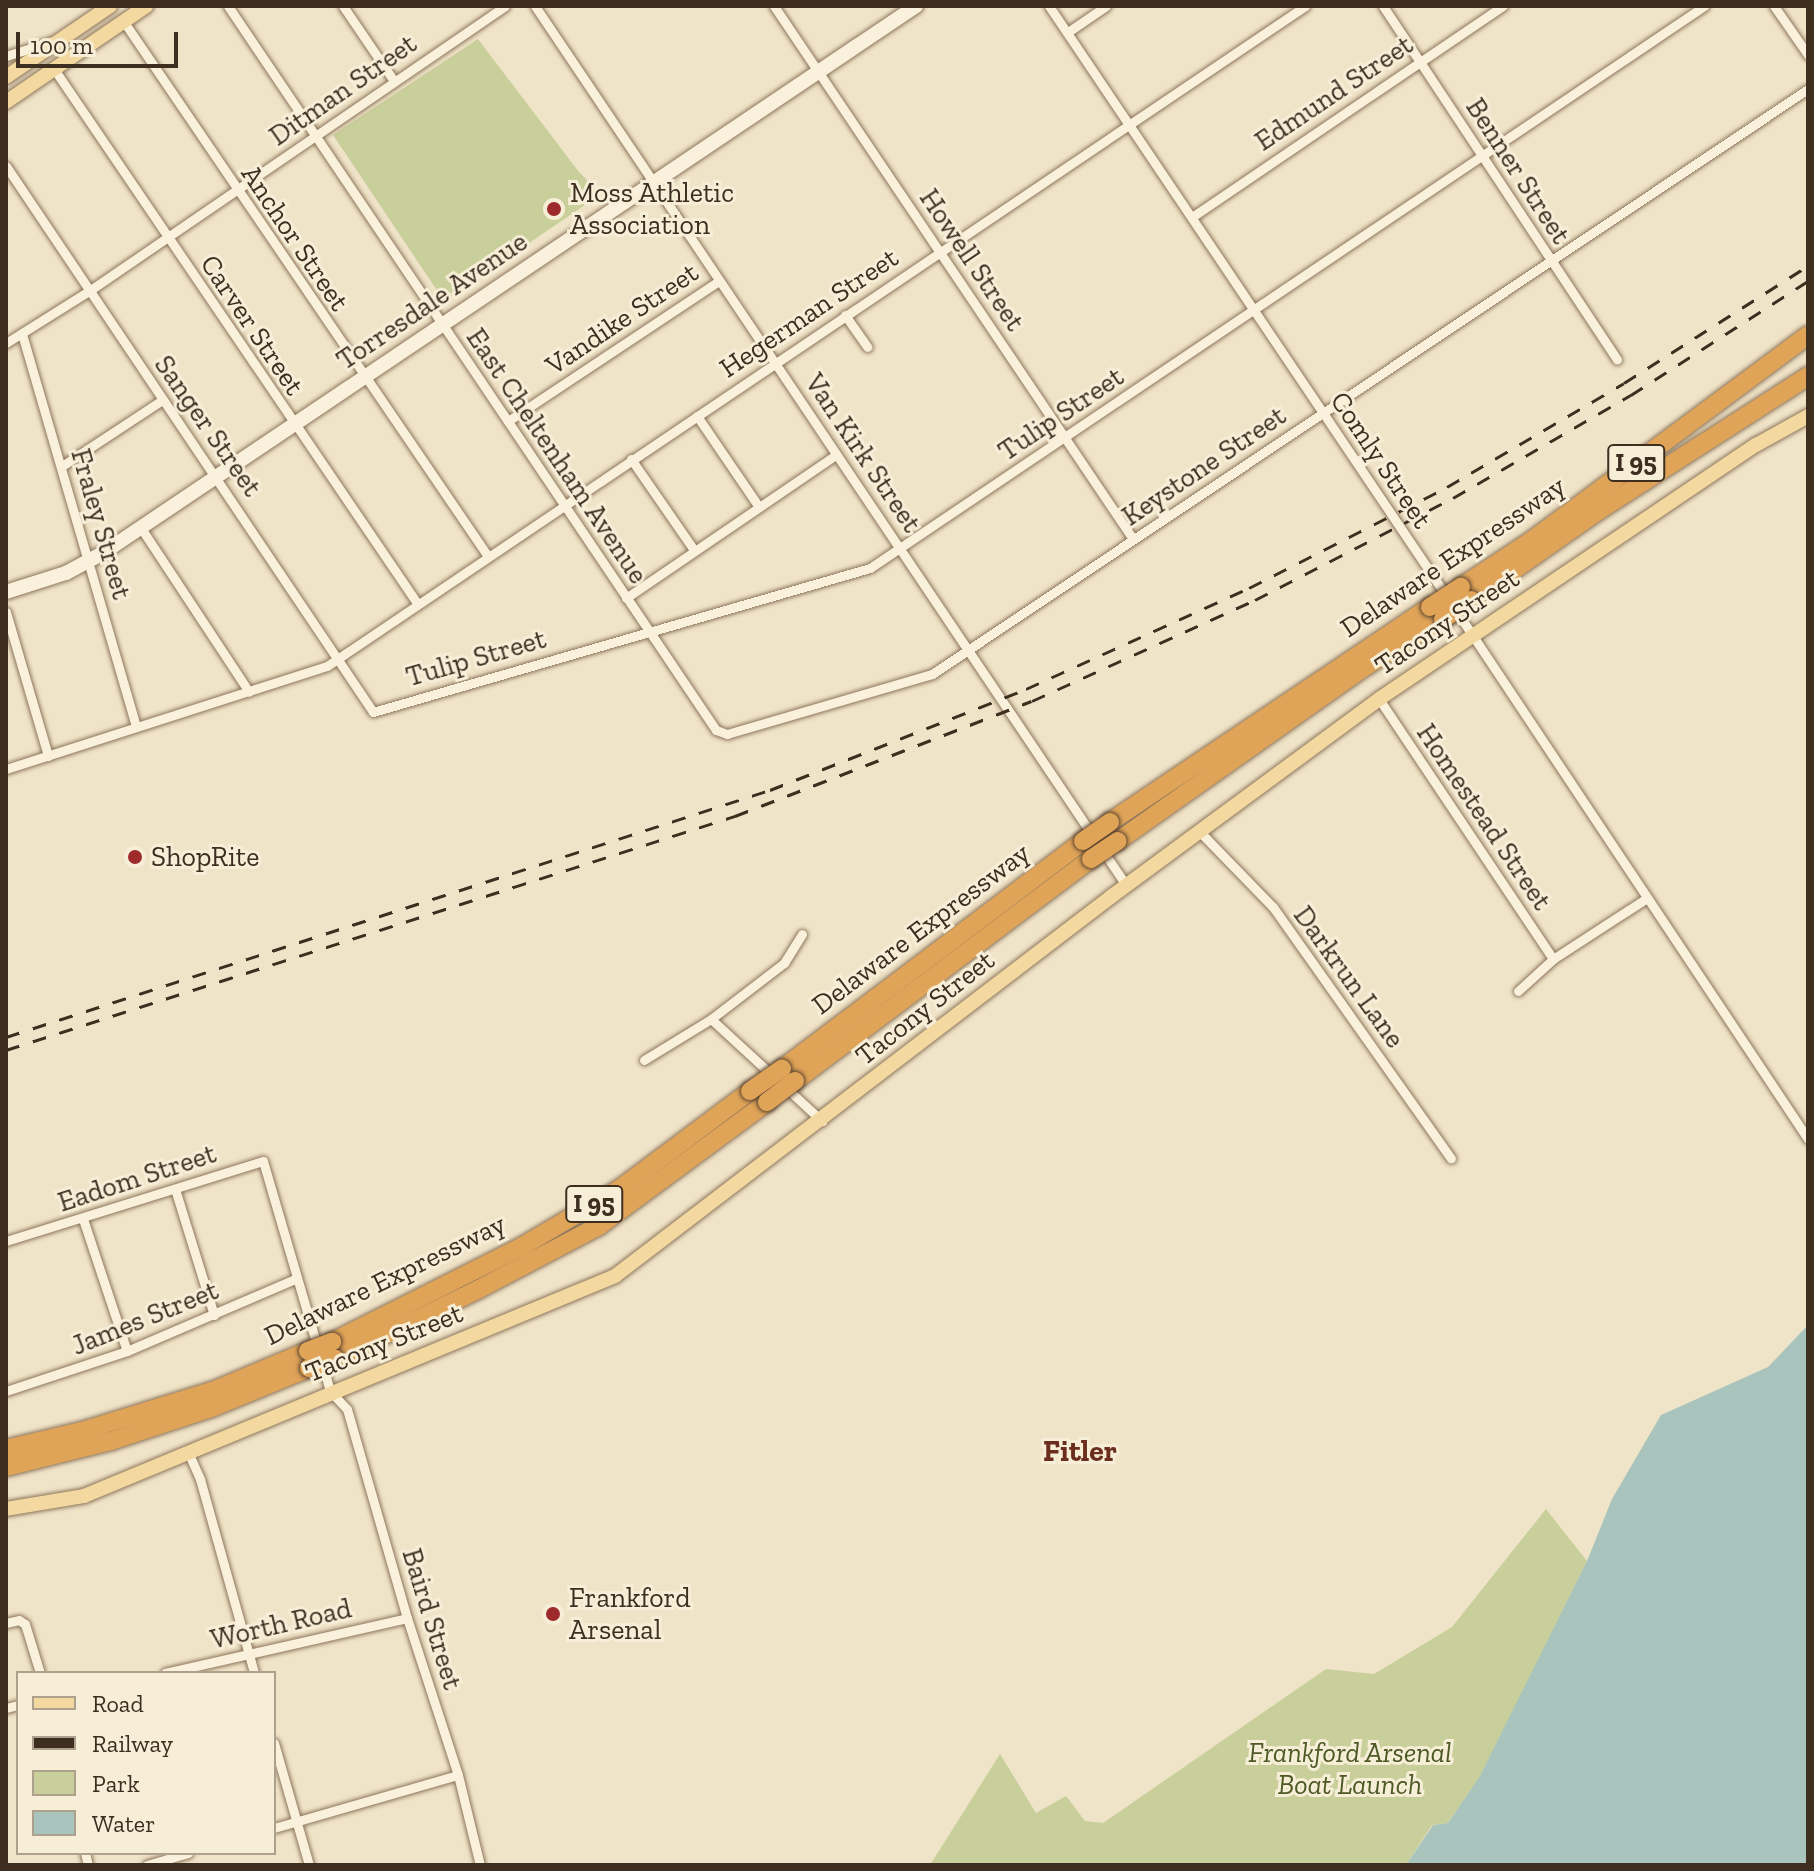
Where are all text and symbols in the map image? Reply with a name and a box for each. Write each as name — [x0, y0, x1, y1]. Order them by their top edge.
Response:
scale bar — [20, 16, 182, 66]
street label: Ditman Street — [263, 27, 423, 153]
street label: Edmund Street — [1249, 28, 1419, 158]
text: 100 m — [30, 31, 93, 60]
street label: Benner Street — [1458, 92, 1578, 250]
street label: Anchor Street — [234, 159, 356, 317]
place label: Moss Athletic Association — [570, 176, 735, 242]
street label: Howell Street — [912, 183, 1032, 337]
marker: Moss Athletic Association — [545, 200, 563, 218]
street label: Torresdale Avenue — [330, 225, 534, 377]
street label: Hegerman Street — [713, 241, 905, 385]
street label: Carver Street — [193, 248, 311, 402]
street label: Vandike Street — [539, 256, 705, 382]
street label: East Cheltenham Avenue — [459, 322, 655, 590]
street label: Sanger Street — [147, 349, 269, 503]
street label: Tulip Street — [992, 360, 1130, 468]
street label: Van Kirk Street — [798, 367, 928, 539]
street label: Comly Street — [1323, 385, 1439, 535]
street label: Keystone Street — [1116, 399, 1292, 533]
road number: I 95 — [1606, 441, 1666, 485]
street label: Fraley Street — [63, 445, 139, 603]
street label: Delaware Expressway — [1334, 469, 1572, 645]
street label: Tacony Street — [1368, 561, 1526, 683]
street label: Tulip Street — [402, 622, 550, 694]
street label: Homestead Street — [1409, 718, 1559, 916]
street label: Delaware Expressway — [805, 836, 1037, 1022]
place label: ShopRite — [151, 840, 259, 874]
marker: ShopRite — [126, 848, 144, 866]
street label: Darkrun Lane — [1286, 900, 1412, 1054]
street label: Tacony Street — [849, 943, 1001, 1073]
street label: Eadom Street — [54, 1137, 220, 1219]
road number: I 95 — [564, 1182, 624, 1226]
street label: Delaware Expressway — [259, 1207, 511, 1353]
street label: James Street — [67, 1273, 223, 1363]
street label: Tacony Street — [300, 1296, 468, 1390]
district label: Fitler — [1043, 1433, 1117, 1469]
street label: Baird Street — [395, 1544, 469, 1694]
place label: Frankford Arsenal — [569, 1581, 691, 1647]
street label: Worth Road — [207, 1591, 355, 1657]
marker: Frankford Arsenal — [544, 1605, 562, 1623]
legend — [16, 1671, 276, 1855]
text: Road — [92, 1689, 144, 1718]
text: Railway — [92, 1729, 173, 1758]
park label: Frankford Arsenal Boat Launch — [1248, 1736, 1452, 1802]
text: Park — [92, 1769, 140, 1798]
text: Water — [92, 1809, 155, 1838]

